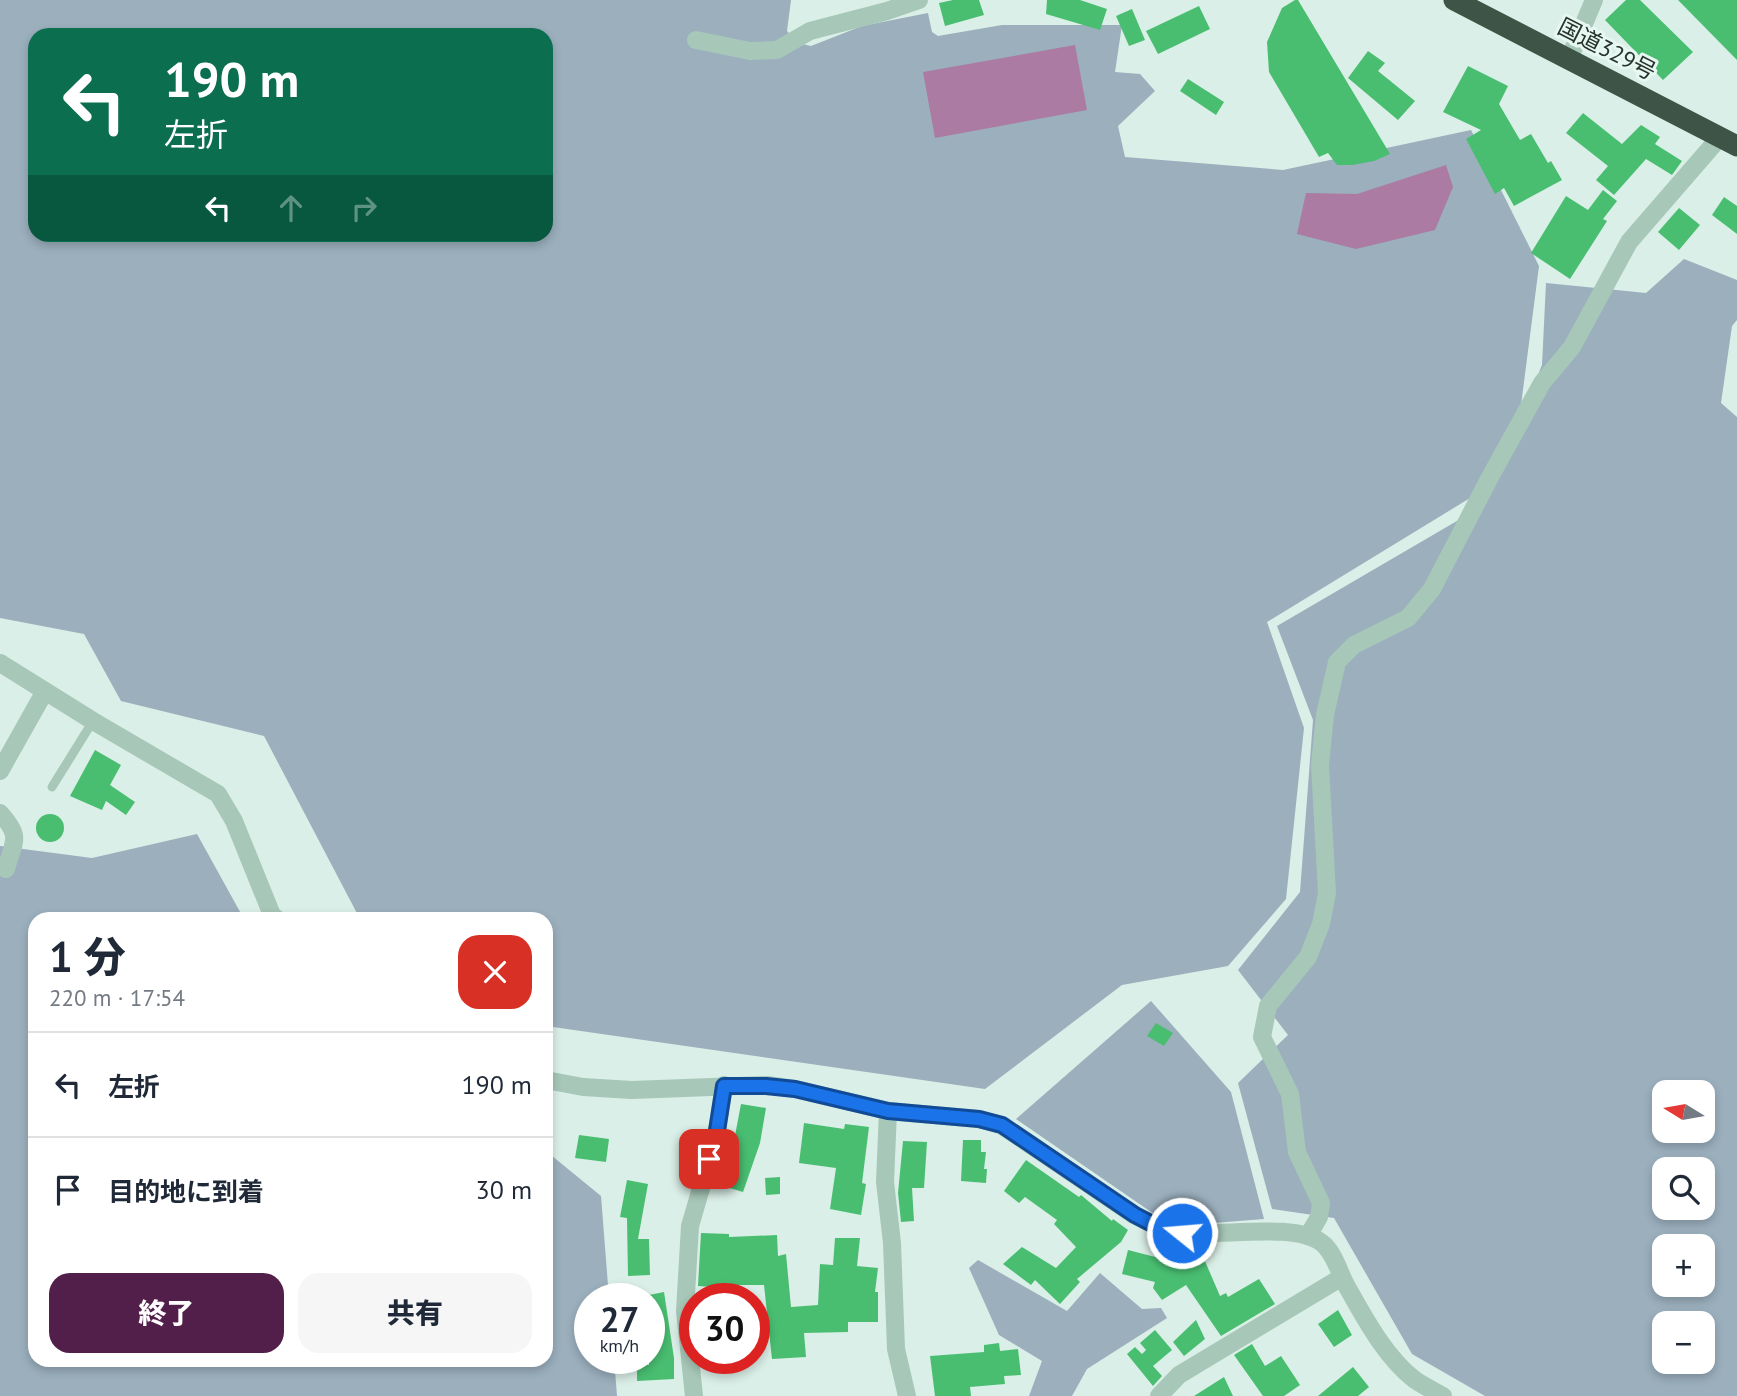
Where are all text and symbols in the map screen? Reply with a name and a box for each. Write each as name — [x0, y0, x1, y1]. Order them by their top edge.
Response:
street label: 国道329号 — [1553, 11, 1661, 86]
text: 190 m — [164, 47, 299, 111]
icon: left — [49, 56, 140, 147]
text: 左折 — [164, 113, 228, 155]
icon: left — [199, 189, 237, 227]
icon: ahead — [272, 189, 310, 227]
icon: right — [345, 189, 383, 227]
text: 1 分 — [49, 929, 125, 984]
button: close — [458, 935, 532, 1009]
text: 220 m · 17:54 — [49, 983, 185, 1012]
icon: left — [49, 1066, 87, 1104]
text: 190 m — [461, 1068, 532, 1101]
text: 左折 — [108, 1070, 160, 1103]
north arrow — [1652, 1080, 1715, 1143]
map controls — [1652, 1080, 1715, 1374]
pin — [679, 1129, 739, 1189]
icon: arrive — [690, 1140, 728, 1178]
button: search — [1652, 1157, 1715, 1220]
icon: arrive — [49, 1171, 87, 1209]
text: 30 m — [476, 1173, 532, 1206]
text: 目的地に到着 — [108, 1175, 264, 1208]
position arrow — [1145, 1196, 1219, 1270]
button: + — [1652, 1234, 1715, 1297]
button: 終了 — [49, 1273, 284, 1353]
button: 共有 — [298, 1273, 532, 1353]
speed limit sign: 30 — [679, 1283, 770, 1374]
text: 27 — [600, 1296, 639, 1342]
button: − — [1652, 1311, 1715, 1374]
text: km/h — [600, 1334, 639, 1357]

